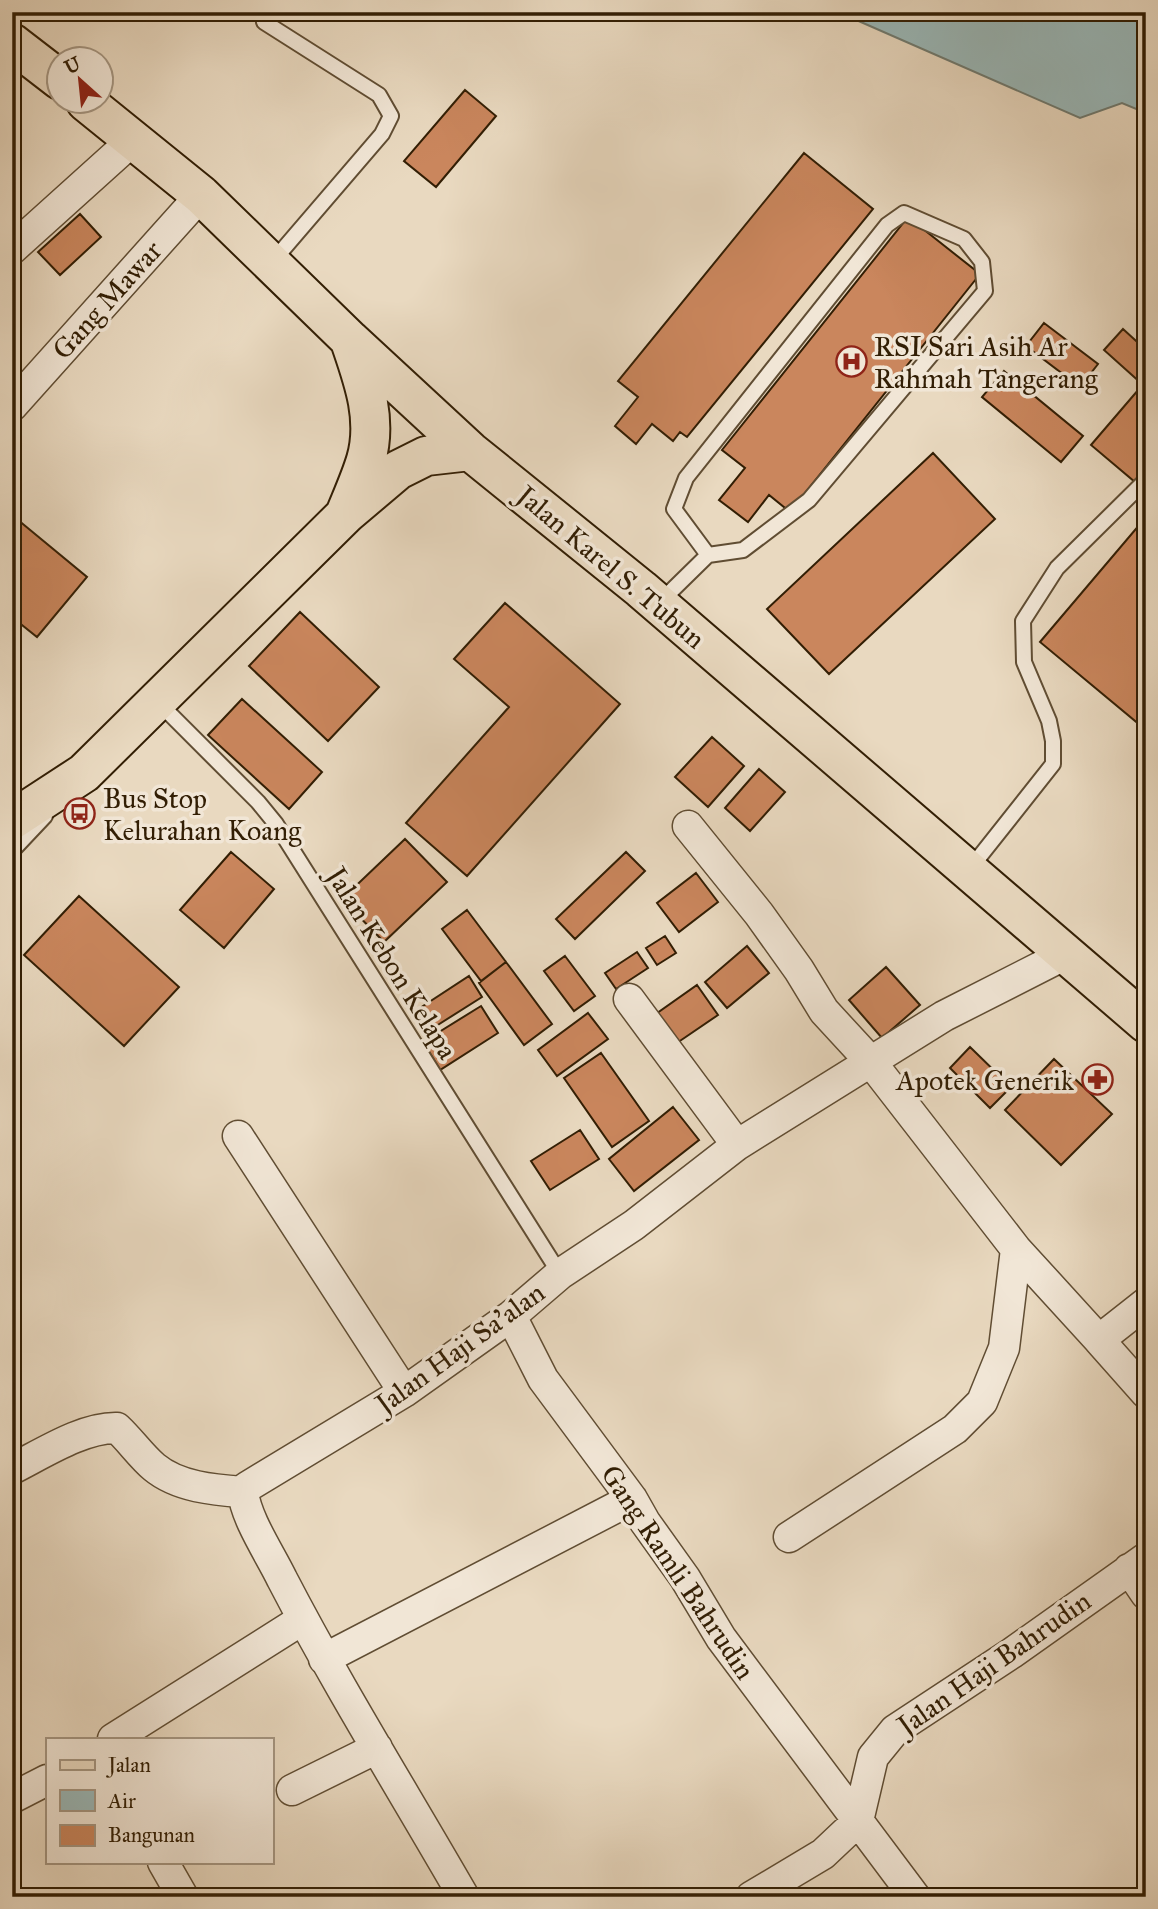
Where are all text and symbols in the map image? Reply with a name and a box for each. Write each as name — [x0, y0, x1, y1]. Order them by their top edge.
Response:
north arrow — [46, 46, 116, 116]
text: U — [61, 51, 85, 79]
street label: Gang Mawar — [45, 233, 170, 367]
place label: RSI Sari Asih Ar Rahmah Tangerang — [874, 329, 1099, 396]
hospital icon: RSI Sari Asih Ar Rahmah Tangerang — [834, 345, 868, 379]
street label: Jalan Karel S. Tubun — [507, 476, 712, 656]
place label: Bus Stop Kelurahan Koang — [103, 781, 302, 848]
bus stop icon: Bus Stop Kelurahan Koang — [63, 797, 97, 831]
street label: Jalan Kebon Kelapa — [317, 858, 465, 1066]
place label: Apotek Generik — [895, 1063, 1074, 1098]
pharmacy icon: Apotek Generik — [1080, 1063, 1114, 1097]
street label: Jalan Haji Sa'alan — [366, 1275, 551, 1423]
street label: Gang Ramli Bahrudin — [593, 1458, 763, 1686]
street label: Jalan Haji Bahrudin — [888, 1583, 1097, 1744]
legend — [46, 1738, 273, 1864]
text: Jalan — [106, 1752, 151, 1778]
text: Air — [107, 1788, 136, 1814]
text: Bangunan — [108, 1822, 195, 1848]

